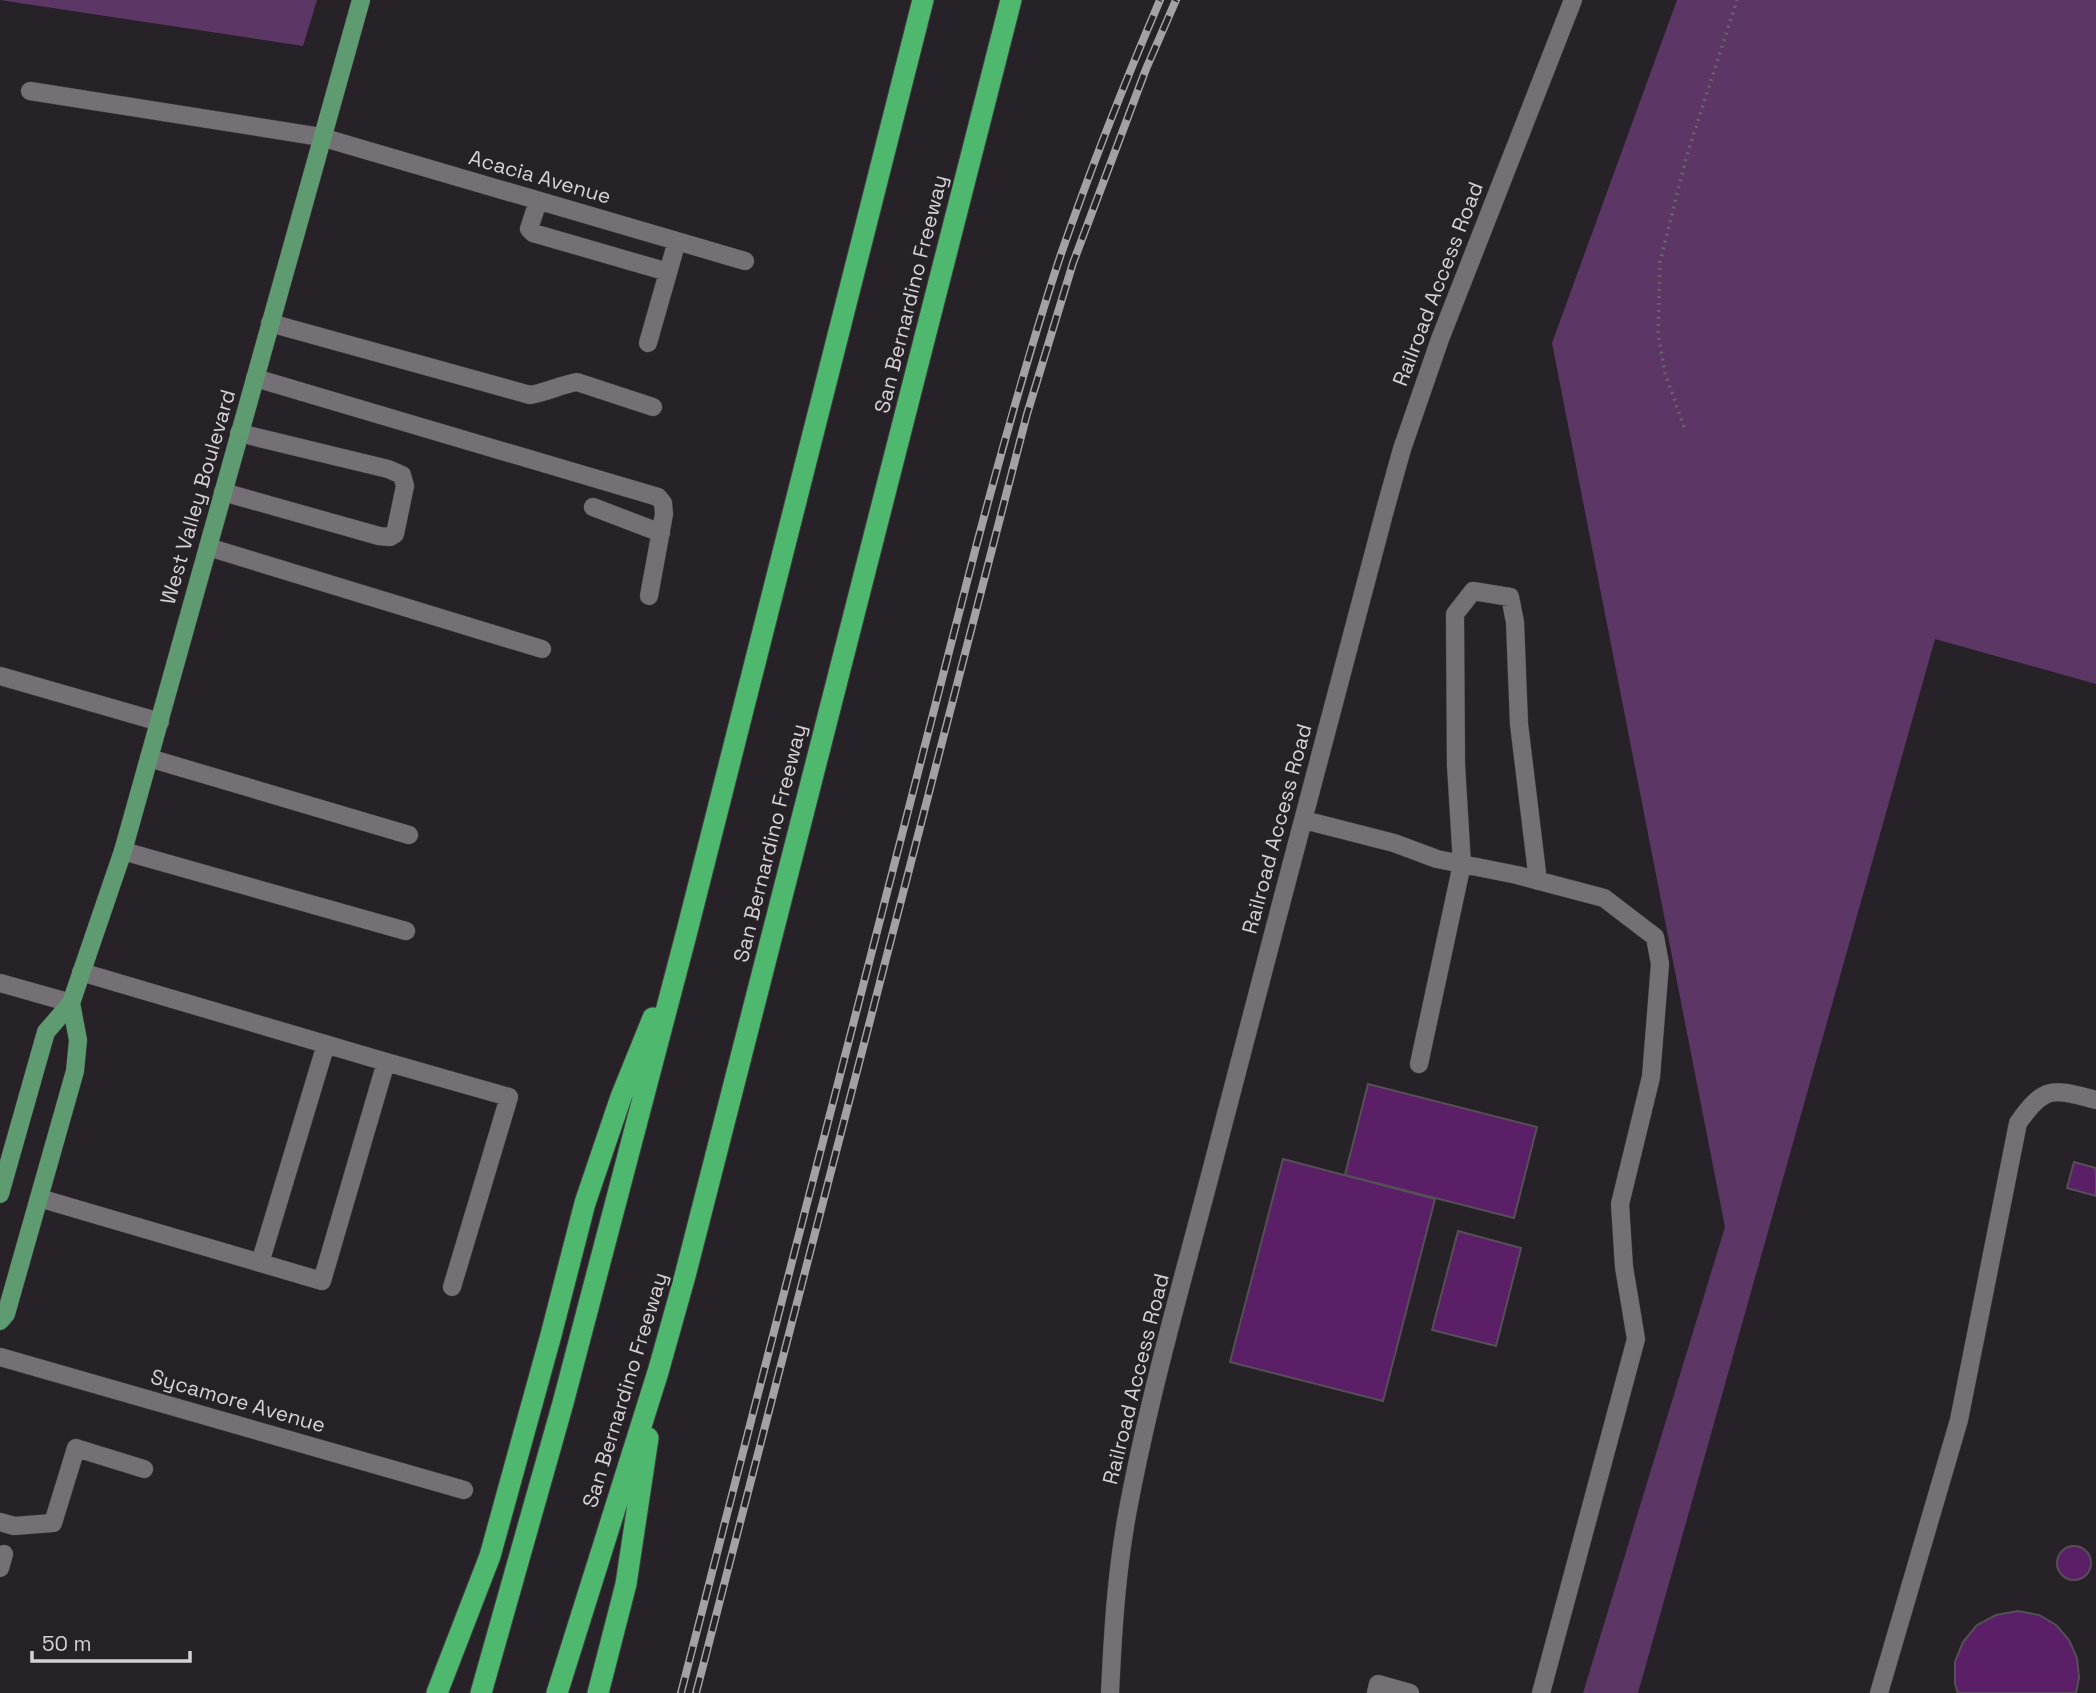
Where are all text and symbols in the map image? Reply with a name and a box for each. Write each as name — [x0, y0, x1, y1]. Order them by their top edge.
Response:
street label: Acacia Avenue — [466, 143, 614, 210]
street label: San Bernardino Freeway — [868, 172, 953, 416]
street label: Railroad Access Road — [1386, 178, 1489, 390]
street label: West Valley Boulevard — [154, 386, 241, 607]
street label: San Bernardino Freeway — [727, 721, 812, 965]
street label: Railroad Access Road — [1235, 721, 1318, 937]
street label: San Bernardino Freeway — [576, 1269, 673, 1511]
street label: Railroad Access Road — [1096, 1271, 1175, 1487]
street label: Sycamore Avenue — [148, 1363, 329, 1438]
scale bar — [32, 1620, 189, 1664]
text: 50 m — [42, 1630, 92, 1657]

